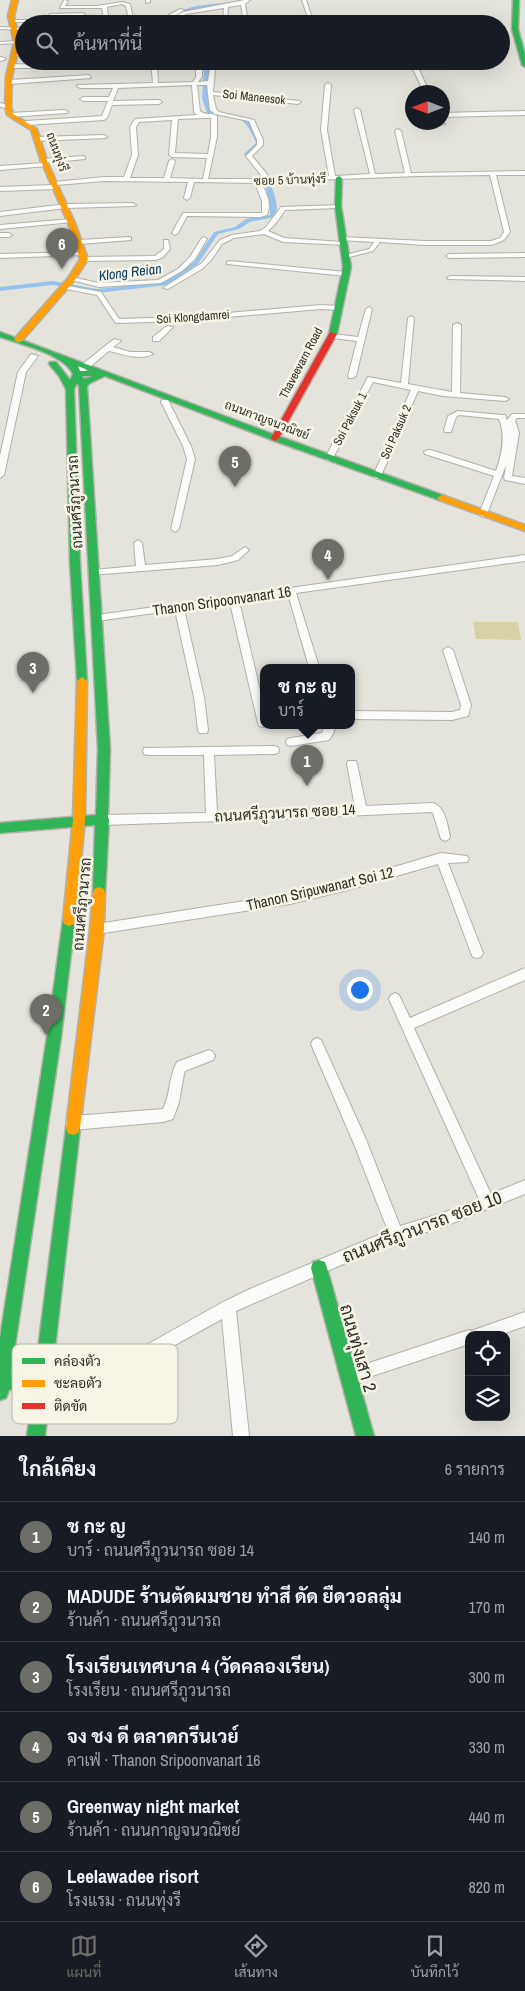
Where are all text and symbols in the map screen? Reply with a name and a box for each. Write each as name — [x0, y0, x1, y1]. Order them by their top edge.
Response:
search box — [15, 15, 510, 70]
icon: search — [33, 29, 61, 57]
text: ค้นหาที่นี่ — [73, 30, 142, 56]
north arrow — [405, 85, 450, 130]
street label: Soi Maneesok — [222, 86, 286, 108]
street label: ถนนทุ่งรี — [41, 130, 72, 175]
street label: ซอย 5 บ้านทุ่งรี — [253, 171, 327, 190]
pin: 6 — [46, 228, 78, 269]
water label: Klong Reian — [98, 259, 162, 285]
street label: Soi Klongdamrei — [156, 306, 230, 328]
street label: Thaveevarn Road — [276, 325, 326, 401]
street label: Soi Paksuk 1 — [329, 389, 371, 448]
street label: ถนนกาญจนวณิชย์ — [222, 396, 312, 444]
street label: Soi Paksuk 2 — [377, 402, 415, 462]
pin: 5 — [219, 446, 251, 487]
street label: ถนนศรีภูวนารถ — [62, 455, 87, 549]
pin: 4 — [312, 539, 344, 580]
street label: Thanon Sripoonvanart 16 — [151, 580, 293, 621]
pin: 3 — [17, 652, 49, 693]
popup — [260, 664, 355, 729]
text: ช กะ ญ — [278, 673, 337, 699]
text: บาร์ — [278, 699, 304, 721]
pin: 1 — [291, 745, 323, 786]
street label: ถนนศรีภูวนารถ ซอย 14 — [214, 798, 356, 827]
street label: ถนนศรีภูวนารถ — [67, 856, 96, 952]
street label: Thanon Sripuwanart Soi 12 — [244, 861, 396, 916]
your location — [347, 977, 373, 1003]
pin: 2 — [30, 994, 62, 1035]
street label: ถนนศรีภูวนารถ ซอย 10 — [338, 1185, 506, 1269]
street label: ถนนทุ่งเสา 2 — [334, 1301, 383, 1395]
map controls — [465, 1331, 510, 1421]
button: locate — [465, 1331, 510, 1376]
legend — [12, 1344, 178, 1424]
text: คล่องตัว — [54, 1352, 101, 1370]
text: ชะลอตัว — [54, 1374, 102, 1392]
button: layers — [465, 1376, 510, 1421]
text: ติดขัด — [54, 1397, 87, 1415]
text: ใกล้เคียง — [20, 1454, 96, 1483]
text: 6 รายการ — [445, 1458, 505, 1480]
text: ช กะ ญ — [67, 1513, 126, 1539]
text: 1 — [32, 1526, 40, 1548]
text: 140 m — [469, 1526, 505, 1548]
text: บาร์ · ถนนศรีภูวนารถ ซอย 14 — [67, 1539, 254, 1561]
text: MADUDE ร้านตัดผมชาย ทำสี ดัด ยืดวอลลุ่ม — [67, 1583, 402, 1609]
text: 2 — [32, 1596, 40, 1618]
text: 170 m — [469, 1596, 505, 1618]
text: ร้านค้า · ถนนศรีภูวนารถ — [67, 1609, 221, 1631]
text: โรงเรียนเทศบาล 4 (วัดคลองเรียน) — [67, 1653, 329, 1679]
text: 3 — [32, 1666, 40, 1688]
text: 300 m — [469, 1666, 505, 1688]
text: โรงเรียน · ถนนศรีภูวนารถ — [67, 1679, 231, 1701]
text: จง ชง ดี ตลาดกรีนเวย์ — [67, 1723, 239, 1749]
text: 4 — [32, 1736, 40, 1758]
text: 330 m — [469, 1736, 505, 1758]
text: คาเฟ่ · Thanon Sripoonvanart 16 — [67, 1749, 261, 1771]
text: Greenway night market — [67, 1793, 239, 1819]
text: 5 — [32, 1806, 40, 1828]
text: 440 m — [469, 1806, 505, 1828]
text: ร้านค้า · ถนนกาญจนวณิชย์ — [67, 1819, 240, 1841]
text: Leelawadee risort — [67, 1863, 199, 1889]
text: 6 — [32, 1876, 40, 1898]
text: 820 m — [469, 1876, 505, 1898]
text: โรงแรม · ถนนทุ่งรี — [67, 1889, 181, 1911]
tab: แผนที่ — [66, 1932, 101, 1981]
tab: เส้นทาง — [234, 1932, 278, 1981]
tab: บันทึกไว้ — [411, 1932, 459, 1981]

